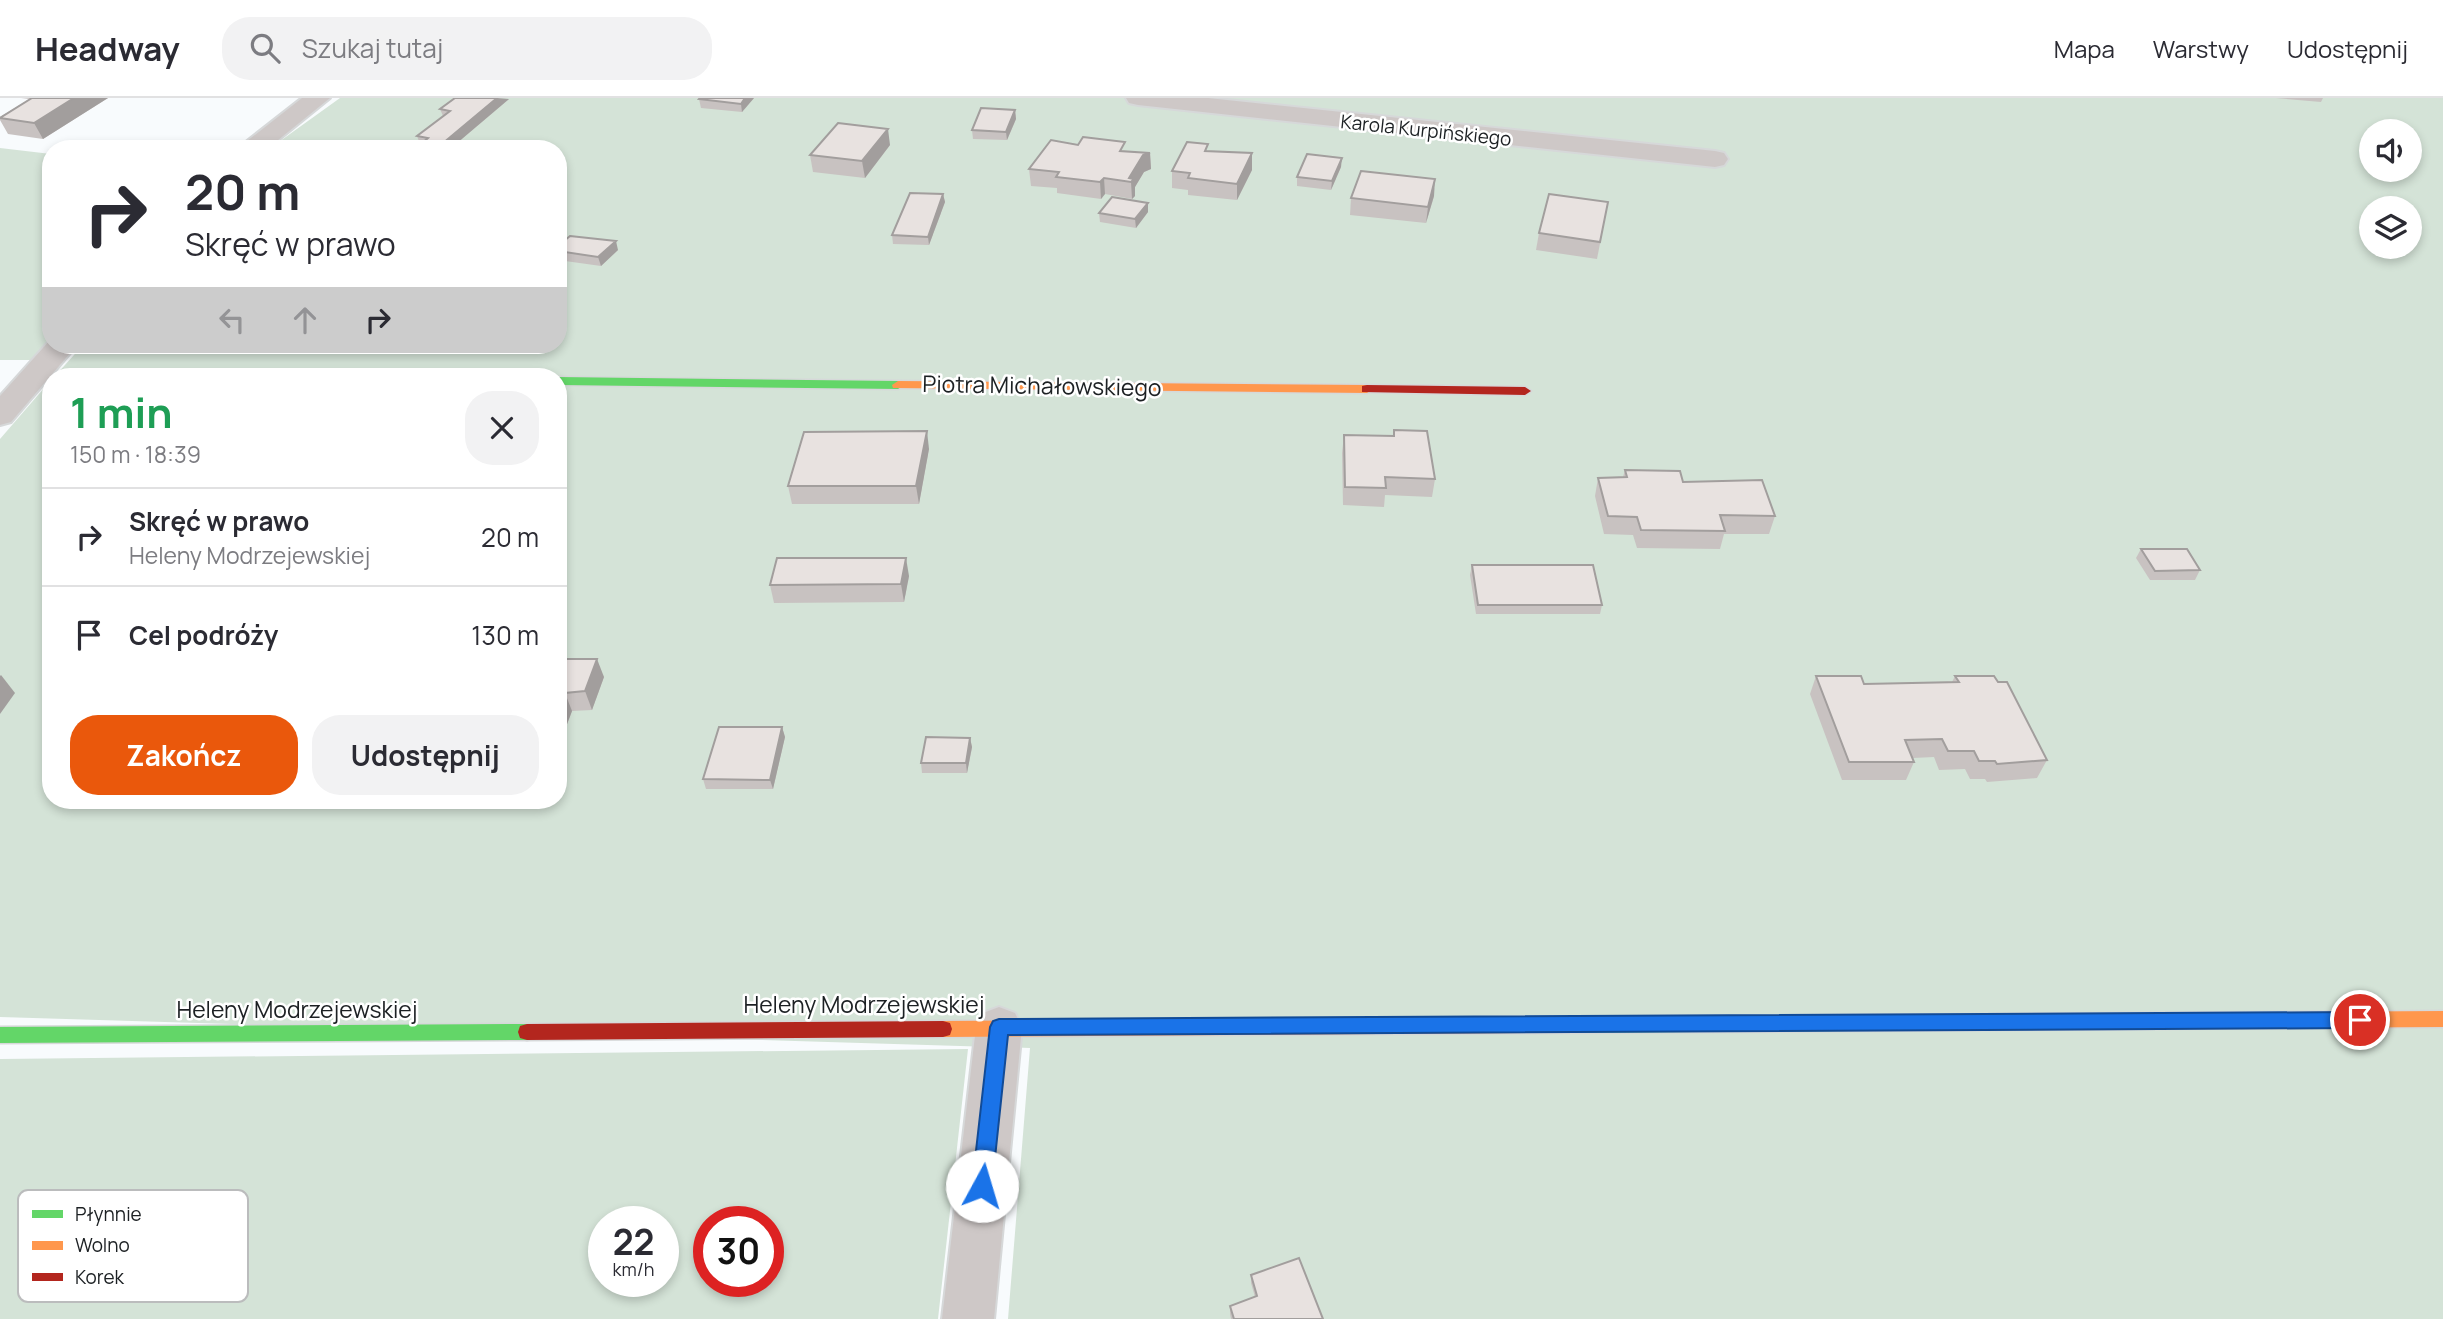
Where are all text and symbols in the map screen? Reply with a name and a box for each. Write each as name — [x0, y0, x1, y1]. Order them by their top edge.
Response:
search box — [222, 17, 712, 80]
text: Headway — [35, 26, 180, 71]
icon: search — [246, 29, 284, 67]
text: Szukaj tutaj — [302, 30, 443, 66]
text: Mapa — [2054, 32, 2115, 65]
text: Warstwy — [2153, 32, 2249, 65]
text: Udostępnij — [2287, 32, 2408, 65]
street label: Karola Kurpińskiego — [1339, 108, 1513, 152]
map controls — [2359, 119, 2422, 259]
button: sound — [2359, 119, 2422, 182]
text: 20 m — [185, 158, 300, 225]
icon: right — [70, 168, 161, 259]
button: layers — [2359, 196, 2422, 259]
text: Skręć w prawo — [185, 222, 396, 266]
icon: left — [213, 301, 251, 339]
icon: ahead — [286, 301, 324, 339]
icon: right — [359, 301, 397, 339]
street label: Piotra Michałowskiego — [922, 367, 1162, 403]
text: 1 min — [70, 383, 173, 441]
button: close — [465, 391, 539, 465]
text: 150 m · 18:39 — [70, 438, 201, 470]
text: Skręć w prawo — [129, 503, 309, 539]
icon: right — [70, 518, 108, 556]
text: 20 m — [481, 519, 539, 555]
text: Heleny Modrzejewskiej — [129, 539, 370, 571]
icon: arrive — [70, 616, 108, 654]
text: Cel podróży — [129, 617, 278, 653]
text: 130 m — [471, 617, 539, 653]
button: Zakończ — [70, 715, 298, 795]
button: Udostępnij — [312, 715, 539, 795]
street label: Heleny Modrzejewskiej — [743, 988, 985, 1020]
pin — [2330, 990, 2390, 1050]
street label: Heleny Modrzejewskiej — [176, 993, 418, 1025]
icon: arrive — [2341, 1001, 2379, 1039]
position arrow — [945, 1149, 1019, 1223]
legend — [18, 1190, 248, 1302]
text: Płynnie — [75, 1201, 142, 1227]
speed limit sign: 30 — [693, 1206, 784, 1297]
text: 22 — [613, 1218, 654, 1266]
text: Wolno — [75, 1232, 130, 1258]
text: km/h — [613, 1257, 654, 1281]
text: Korek — [75, 1264, 125, 1290]

